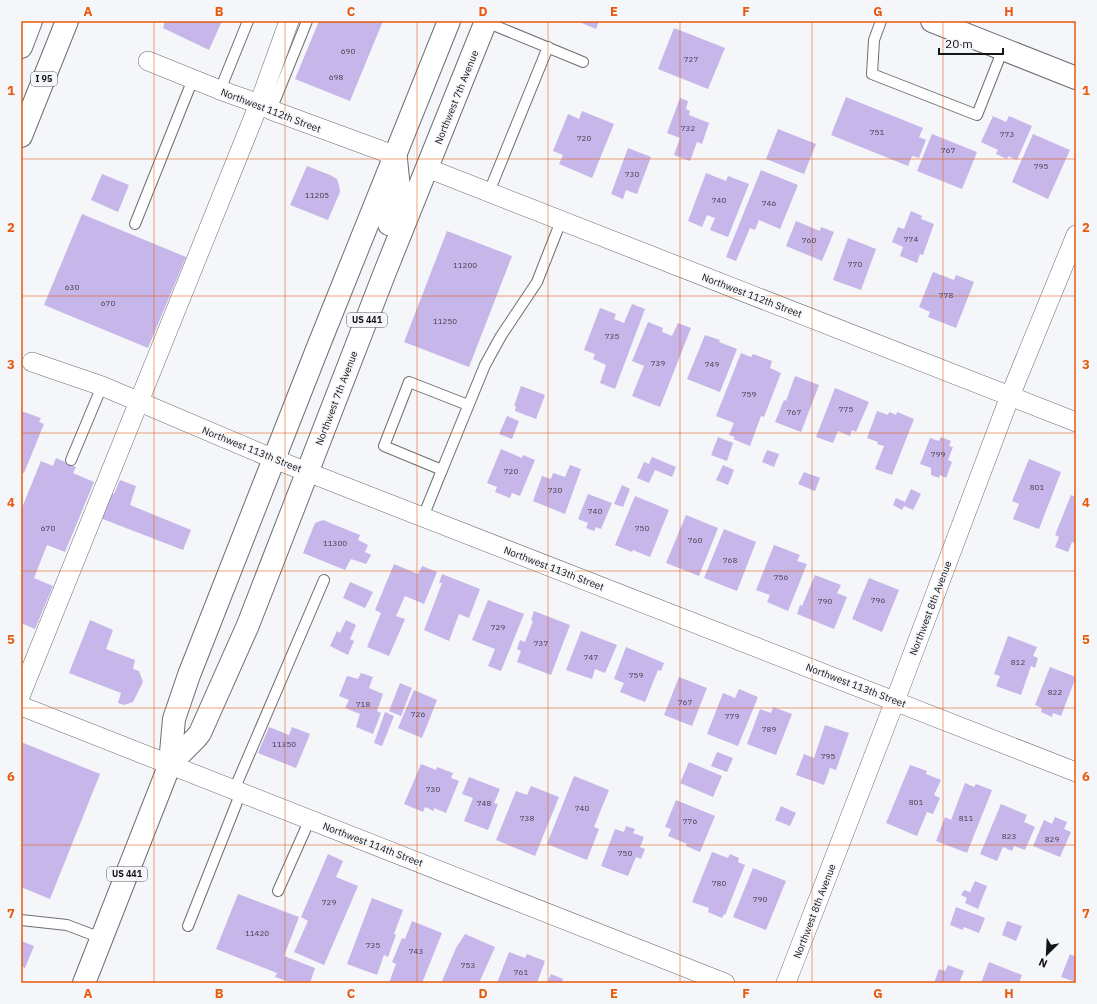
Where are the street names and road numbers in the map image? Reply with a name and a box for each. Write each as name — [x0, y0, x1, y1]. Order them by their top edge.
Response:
street label: Northwest 7th Avenue — [432, 48, 481, 146]
road number: I 95 — [31, 72, 57, 86]
street label: Northwest 112th Street — [219, 85, 323, 136]
street label: Northwest 112th Street — [700, 270, 804, 321]
road number: US 441 — [347, 313, 387, 327]
street label: Northwest 7th Avenue — [312, 349, 361, 447]
street label: Northwest 113th Street — [200, 424, 304, 476]
street label: Northwest 113th Street — [502, 543, 606, 594]
street label: Northwest 8th Avenue — [906, 559, 955, 657]
street label: Northwest 113th Street — [804, 660, 908, 711]
street label: Northwest 114th Street — [321, 819, 425, 870]
street label: Northwest 8th Avenue — [790, 862, 839, 960]
road number: US 441 — [107, 867, 147, 881]

